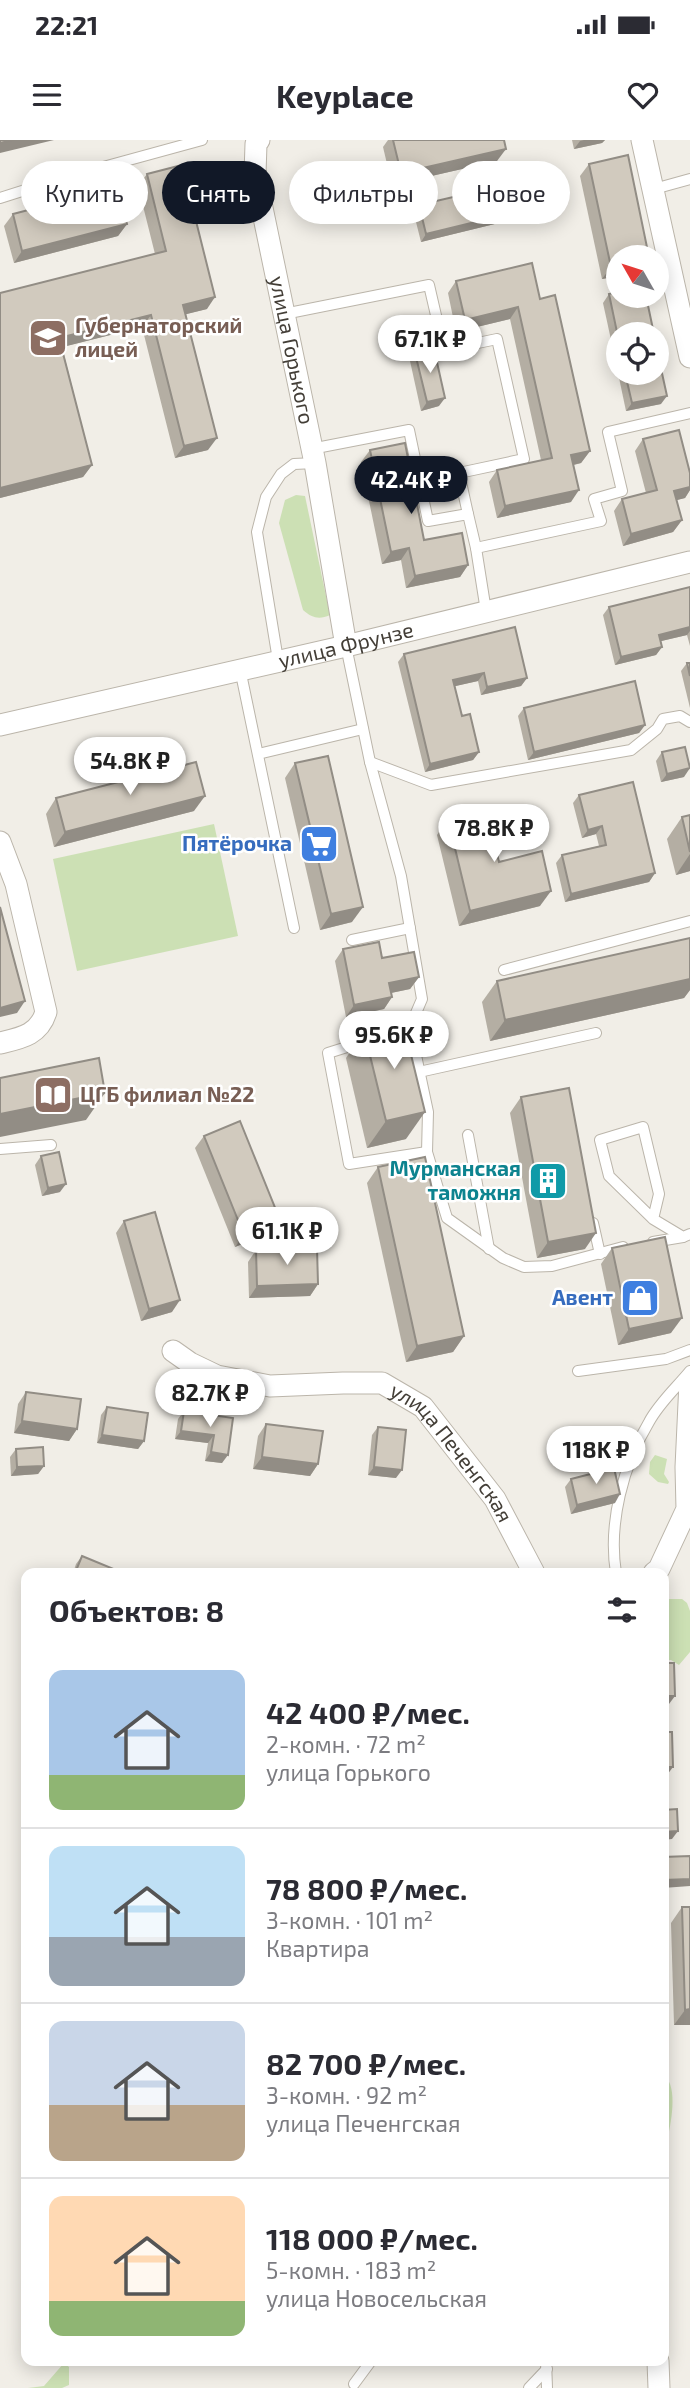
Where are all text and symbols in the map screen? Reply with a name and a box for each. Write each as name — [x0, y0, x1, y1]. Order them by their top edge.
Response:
text: 22:21 — [35, 9, 98, 40]
icon: menu — [28, 76, 66, 114]
text: Keyplace — [276, 76, 414, 114]
icon: heart — [624, 76, 662, 114]
chip: Купить — [21, 161, 148, 224]
chip: Снять — [162, 161, 275, 224]
chip: Фильтры — [289, 161, 438, 224]
chip: Новое — [452, 161, 570, 224]
north arrow — [606, 245, 668, 308]
map controls — [606, 245, 669, 385]
street label: улица Горького — [265, 274, 321, 426]
place label: Губернаторский лицей — [75, 312, 242, 361]
pin: 67.1K ₽ — [365, 316, 495, 375]
school or university icon: Губернаторский лицей — [27, 317, 69, 359]
button: locate — [606, 322, 669, 385]
text: 67.1K ₽ — [394, 324, 466, 352]
pin: 42.4K ₽ — [346, 456, 476, 516]
text: 42.4K ₽ — [370, 465, 452, 493]
street label: улица Фрунзе — [276, 616, 416, 673]
pin: 54.8K ₽ — [65, 738, 195, 797]
text: 54.8K ₽ — [90, 746, 170, 774]
pin: 78.8K ₽ — [429, 804, 559, 864]
text: 78.8K ₽ — [454, 813, 534, 841]
supermarket icon: Пятёрочка — [298, 823, 340, 865]
place label: Пятёрочка — [182, 830, 292, 855]
pin: 95.6K ₽ — [329, 1012, 459, 1071]
text: 95.6K ₽ — [355, 1020, 433, 1048]
library icon: ЦГБ филиал №22 — [32, 1074, 74, 1116]
place label: ЦГБ филиал №22 — [80, 1081, 254, 1106]
place label: Мурманская таможня — [389, 1155, 521, 1204]
building icon: Мурманская таможня — [527, 1160, 569, 1202]
pin: 61.1K ₽ — [222, 1208, 352, 1267]
text: 61.1K ₽ — [252, 1216, 322, 1244]
shop icon: Авент — [619, 1277, 661, 1319]
place label: Авент — [552, 1284, 613, 1309]
pin: 82.7K ₽ — [145, 1370, 275, 1429]
street label: улица Печенгская — [386, 1377, 519, 1526]
text: 82.7K ₽ — [171, 1378, 249, 1406]
pin: 118K ₽ — [539, 1426, 653, 1486]
text: 118K ₽ — [562, 1435, 630, 1463]
icon: filters — [603, 1591, 641, 1629]
text: Объектов: 8 — [49, 1592, 224, 1628]
text: 42 400 ₽/мес. — [266, 1694, 470, 1730]
icon: home — [105, 1698, 189, 1782]
text: 2-комн. · 72 m² — [266, 1730, 426, 1758]
text: улица Горького — [266, 1758, 431, 1786]
text: 78 800 ₽/мес. — [266, 1870, 467, 1906]
icon: home — [105, 1874, 189, 1958]
text: 3-комн. · 101 m² — [266, 1906, 433, 1934]
text: Квартира — [266, 1934, 370, 1962]
text: 82 700 ₽/мес. — [266, 2045, 466, 2081]
icon: home — [105, 2049, 189, 2133]
text: 3-комн. · 92 m² — [266, 2081, 427, 2109]
text: улица Печенгская — [266, 2109, 460, 2137]
text: 118 000 ₽/мес. — [266, 2220, 478, 2256]
icon: home — [105, 2224, 189, 2308]
text: 5-комн. · 183 m² — [266, 2256, 436, 2284]
text: улица Новосельская — [266, 2284, 487, 2312]

